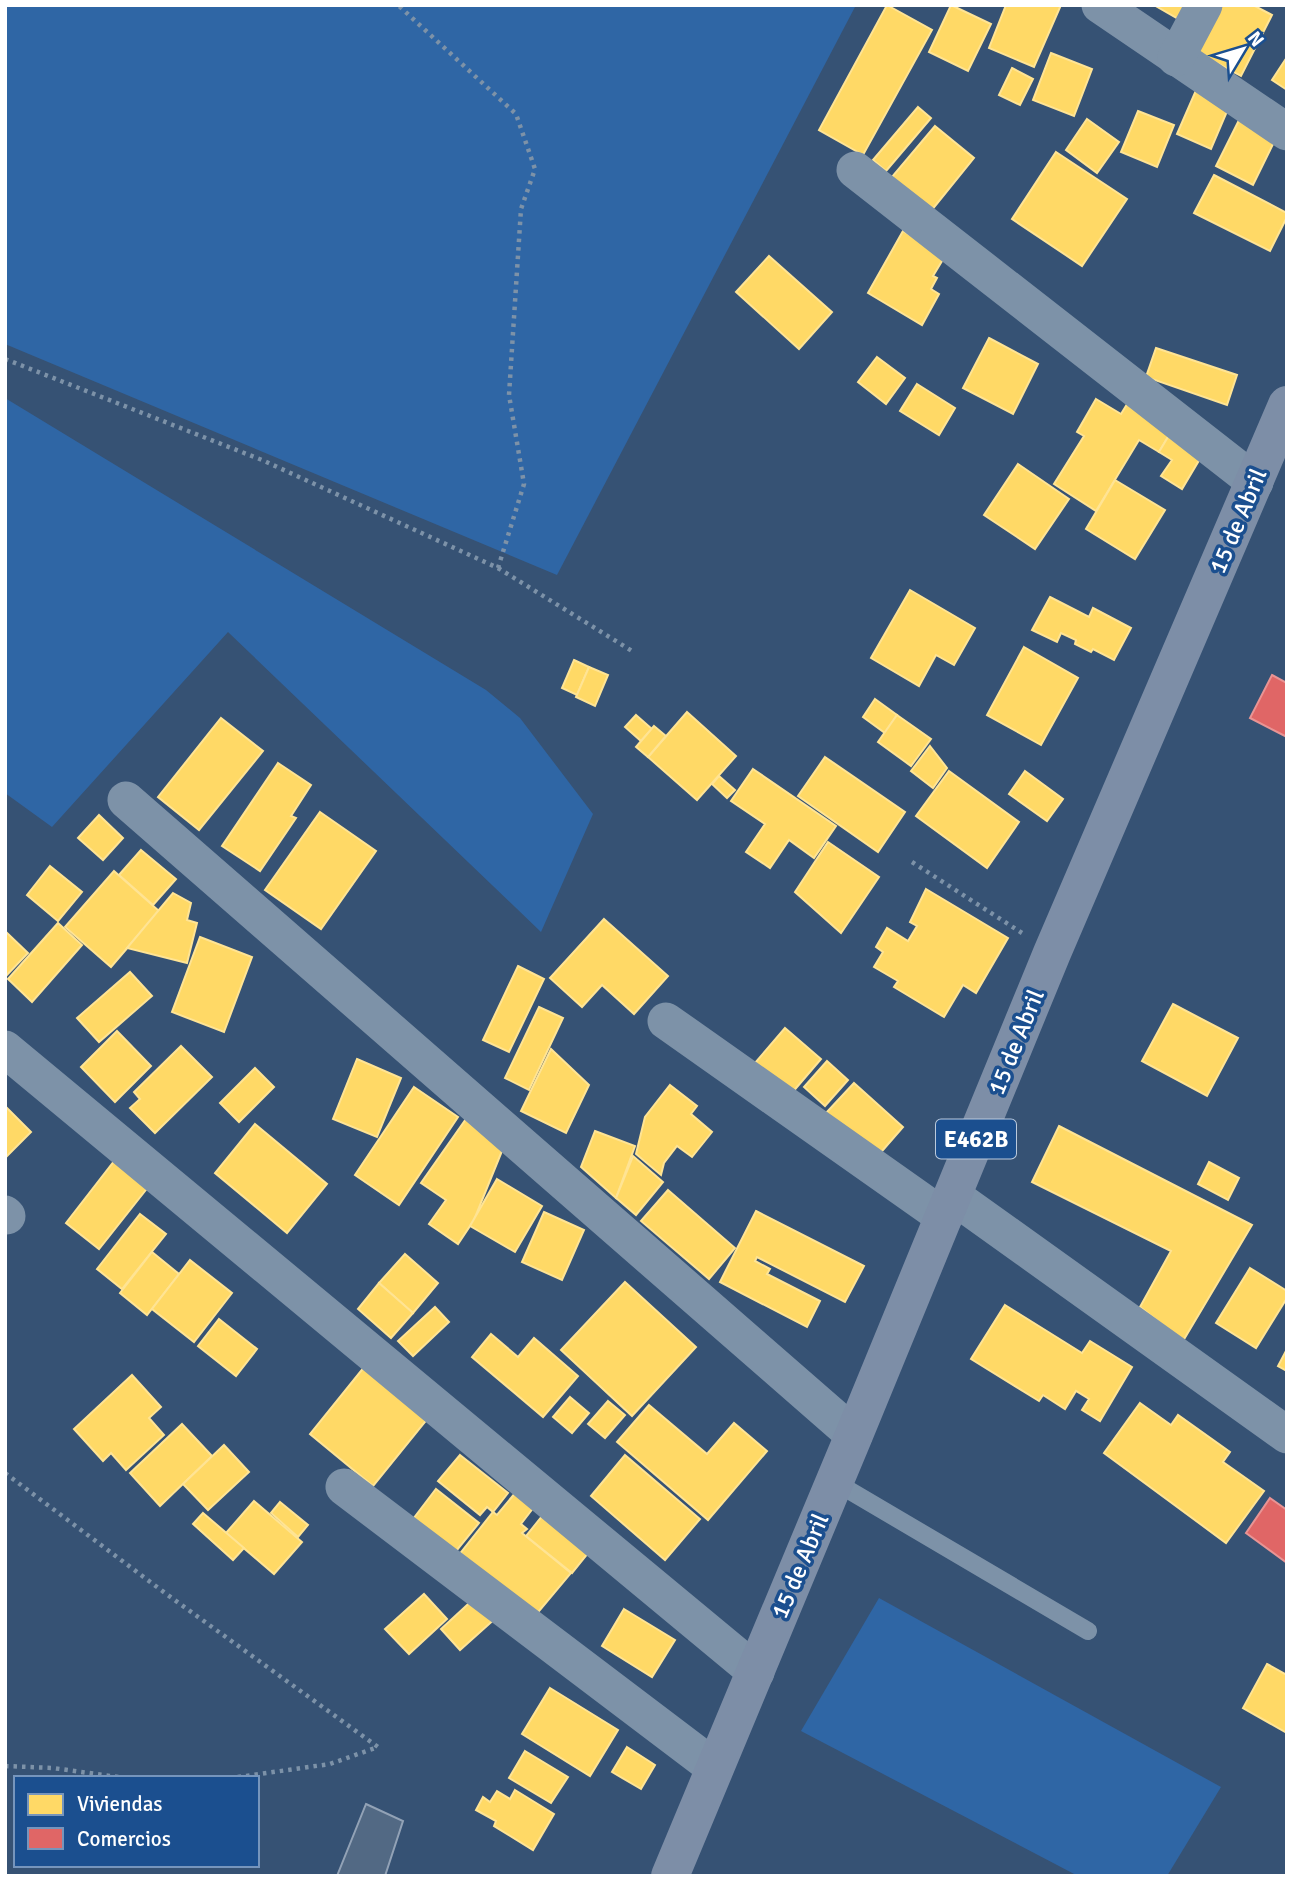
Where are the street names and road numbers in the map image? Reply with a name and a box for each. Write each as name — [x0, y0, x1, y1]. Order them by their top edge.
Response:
street label: 15 de Abril — [1202, 464, 1274, 578]
street label: 15 de Abril — [981, 985, 1051, 1099]
road number: E462B — [936, 1120, 1016, 1158]
street label: 15 de Abril — [764, 1509, 836, 1623]

